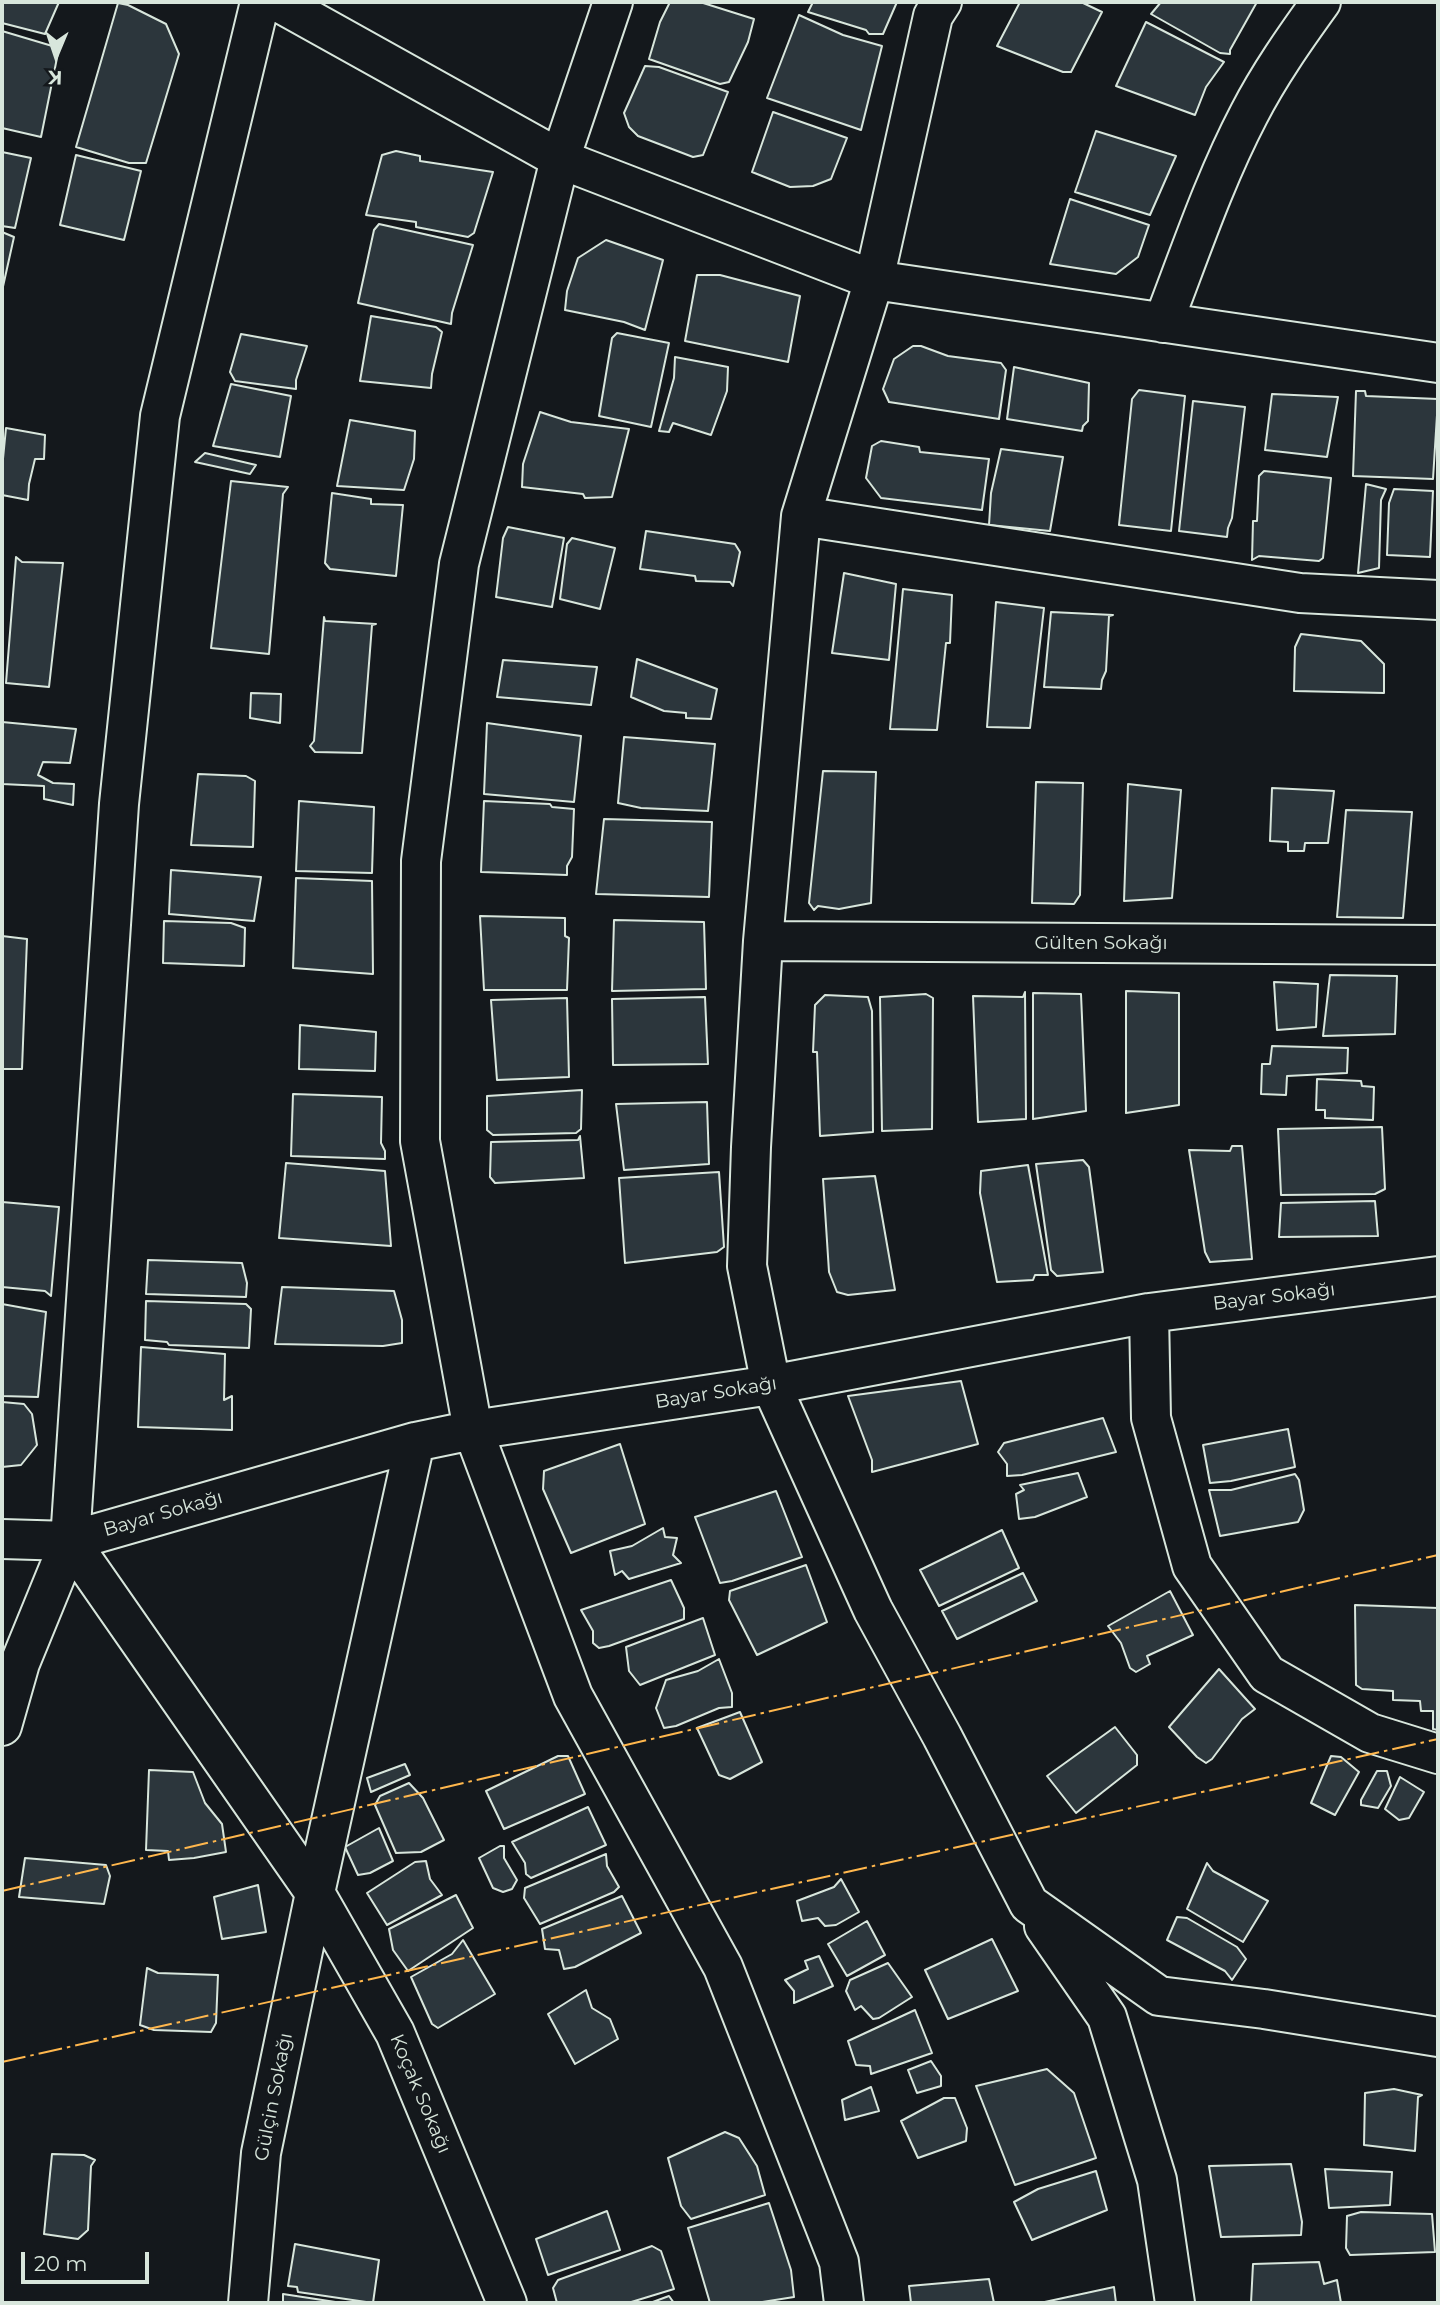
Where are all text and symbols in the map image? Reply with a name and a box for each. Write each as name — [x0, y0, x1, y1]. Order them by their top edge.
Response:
north arrow — [21, 21, 91, 91]
text: K — [48, 66, 63, 89]
street label: Gülten Sokağı — [1034, 932, 1168, 954]
street label: Bayar Sokağı — [1212, 1278, 1336, 1316]
street label: Bayar Sokağı — [653, 1372, 779, 1414]
street label: Bayar Sokağı — [101, 1486, 225, 1542]
street label: Gülçin Sokağı — [250, 2031, 298, 2163]
street label: Koçak Sokağı — [385, 2031, 455, 2157]
scale bar — [24, 2238, 152, 2282]
text: 20 m — [34, 2251, 88, 2276]

